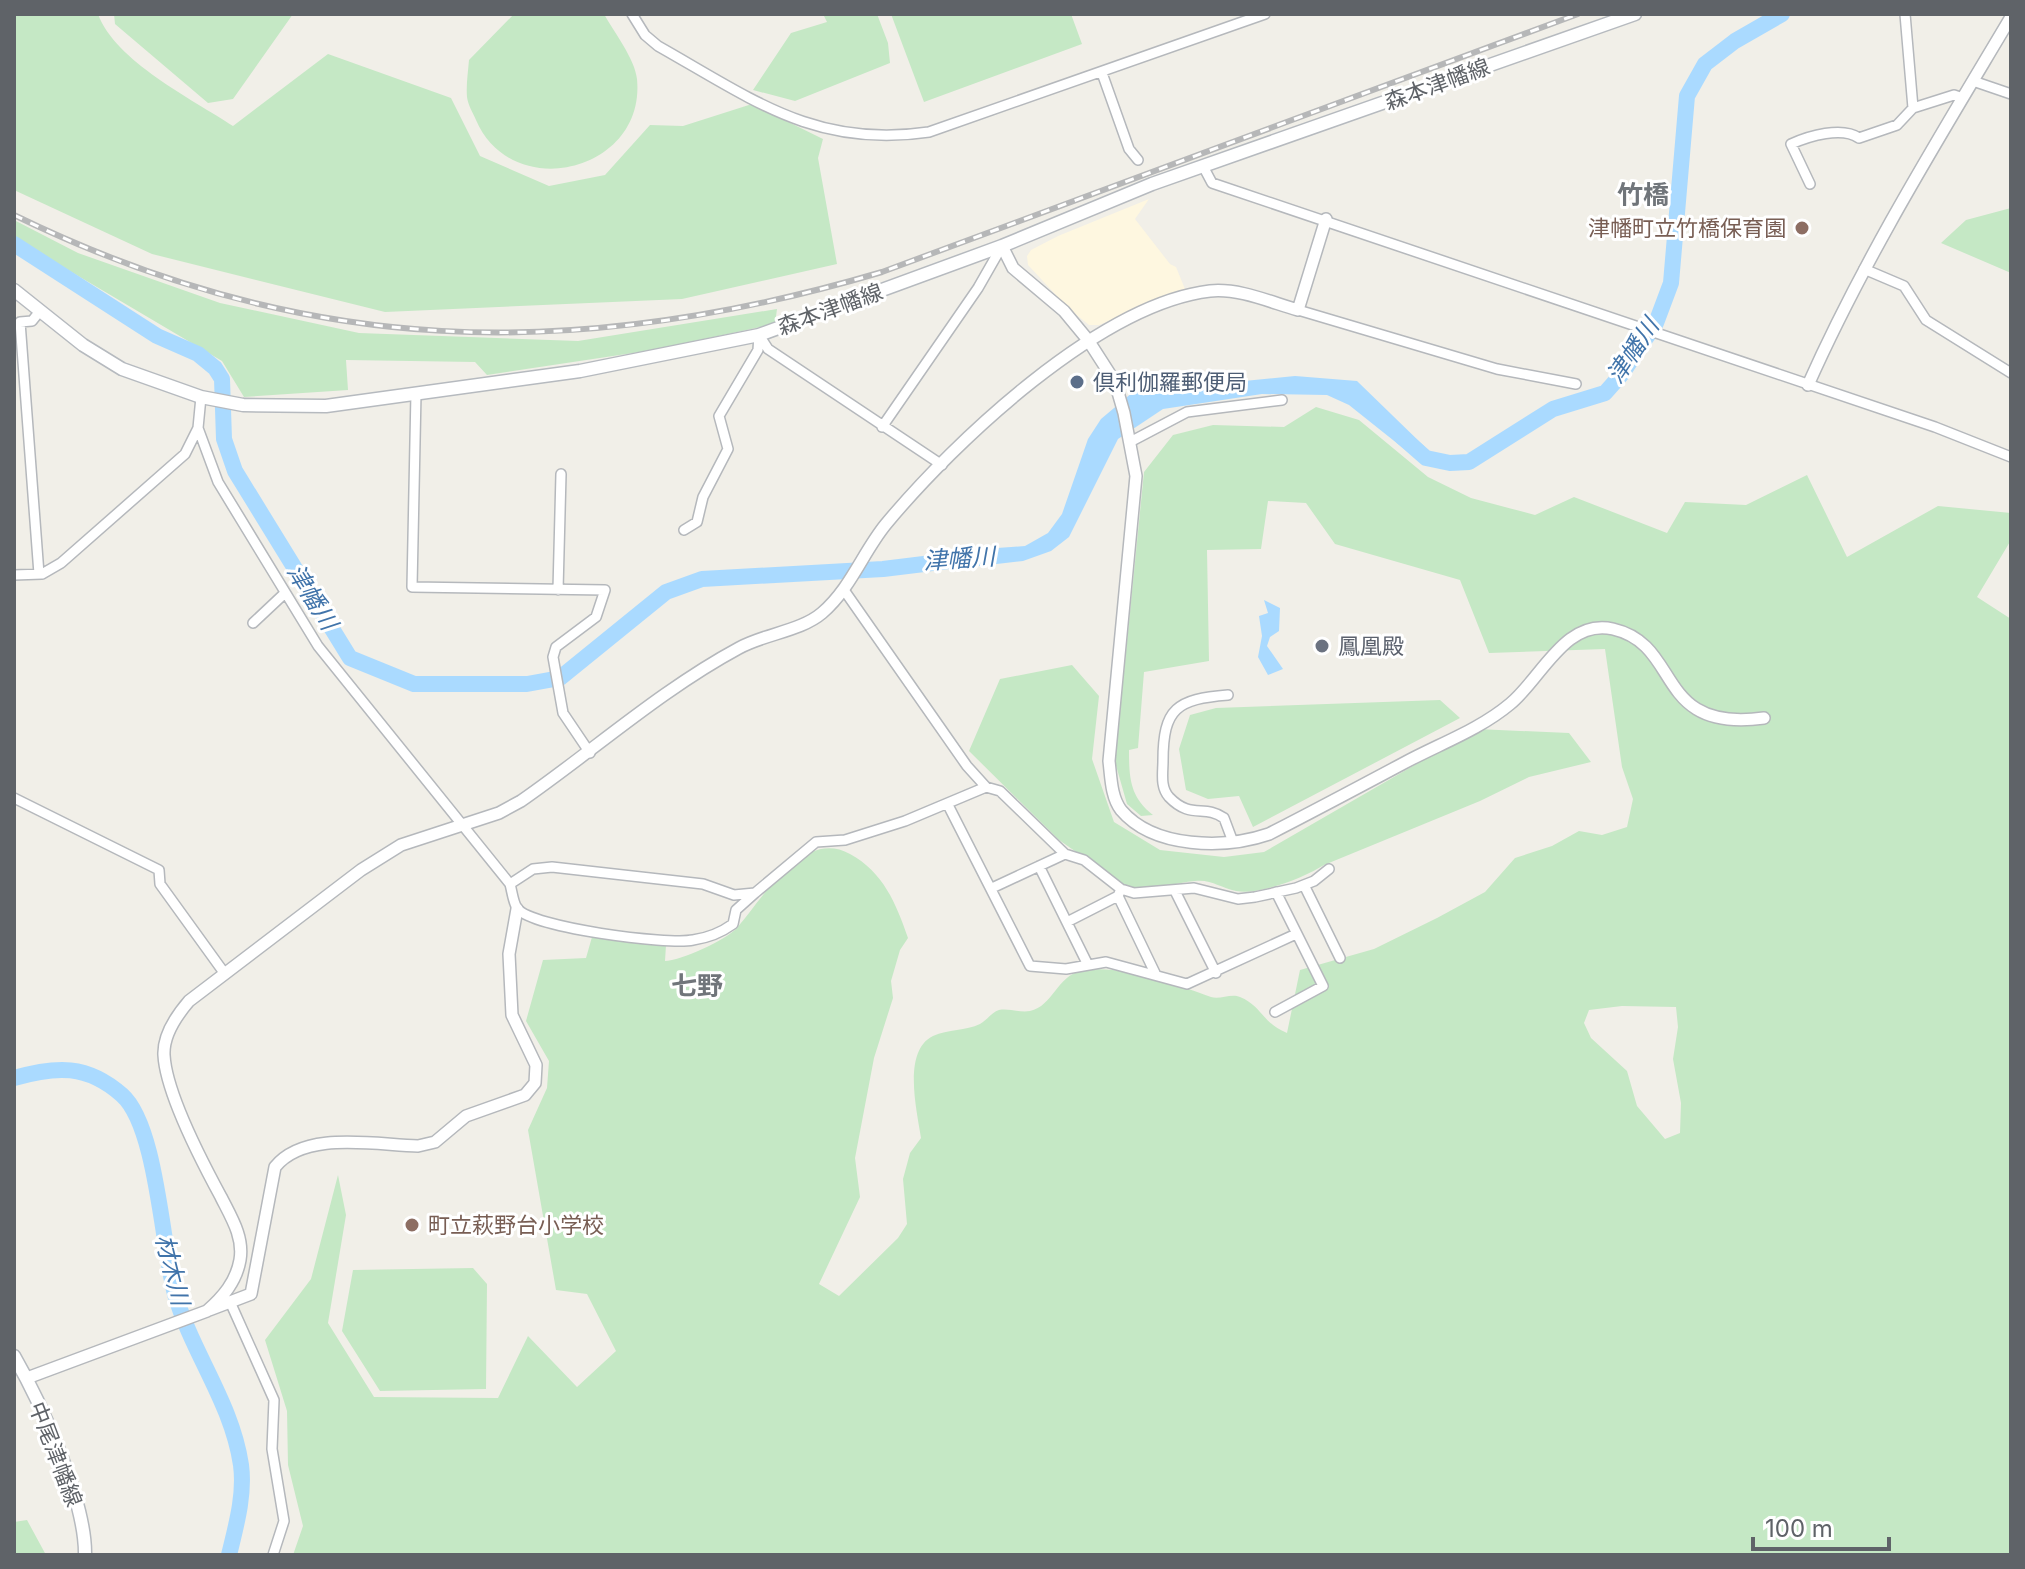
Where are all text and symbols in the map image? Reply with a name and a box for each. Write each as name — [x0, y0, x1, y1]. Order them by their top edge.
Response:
street label: 森本津幡線 — [1381, 53, 1493, 115]
district label: 竹橋 — [1617, 179, 1669, 210]
place label: 津幡町立竹橋保育園 — [1588, 215, 1786, 241]
marker: 津幡町立竹橋保育園 — [1793, 219, 1811, 237]
street label: 森本津幡線 — [774, 278, 886, 340]
water label: 津幡川 — [1600, 310, 1666, 389]
place label: 倶利伽羅郵便局 — [1093, 369, 1247, 395]
marker: 倶利伽羅郵便局 — [1068, 373, 1086, 391]
water label: 津幡川 — [922, 541, 999, 575]
water label: 津幡川 — [281, 559, 345, 637]
place label: 鳳凰殿 — [1338, 633, 1404, 659]
marker: 鳳凰殿 — [1313, 637, 1331, 655]
district label: 七野 — [671, 970, 723, 1001]
place label: 町立萩野台小学校 — [428, 1212, 604, 1238]
marker: 町立萩野台小学校 — [403, 1216, 421, 1234]
water label: 材木川 — [150, 1231, 196, 1311]
street label: 中尾津幡線 — [24, 1398, 88, 1510]
scale bar — [1753, 1501, 1889, 1551]
text: 100 m — [1765, 1514, 1833, 1543]

